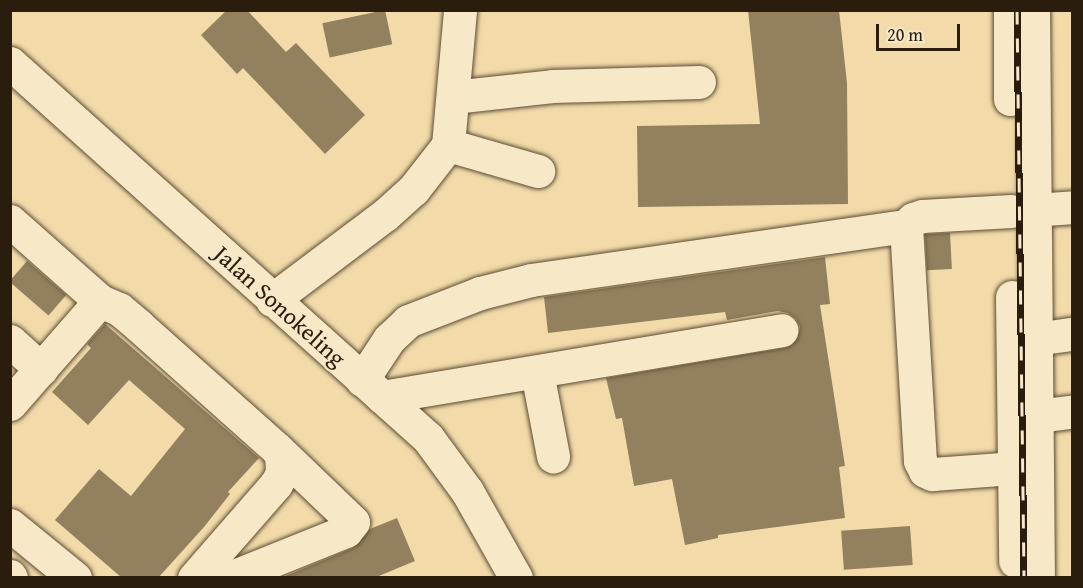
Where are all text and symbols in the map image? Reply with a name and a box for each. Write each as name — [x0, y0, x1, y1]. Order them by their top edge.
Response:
scale bar — [879, 12, 963, 50]
text: 20 m — [887, 21, 923, 48]
street label: Jalan Sonokeling — [208, 239, 352, 373]

